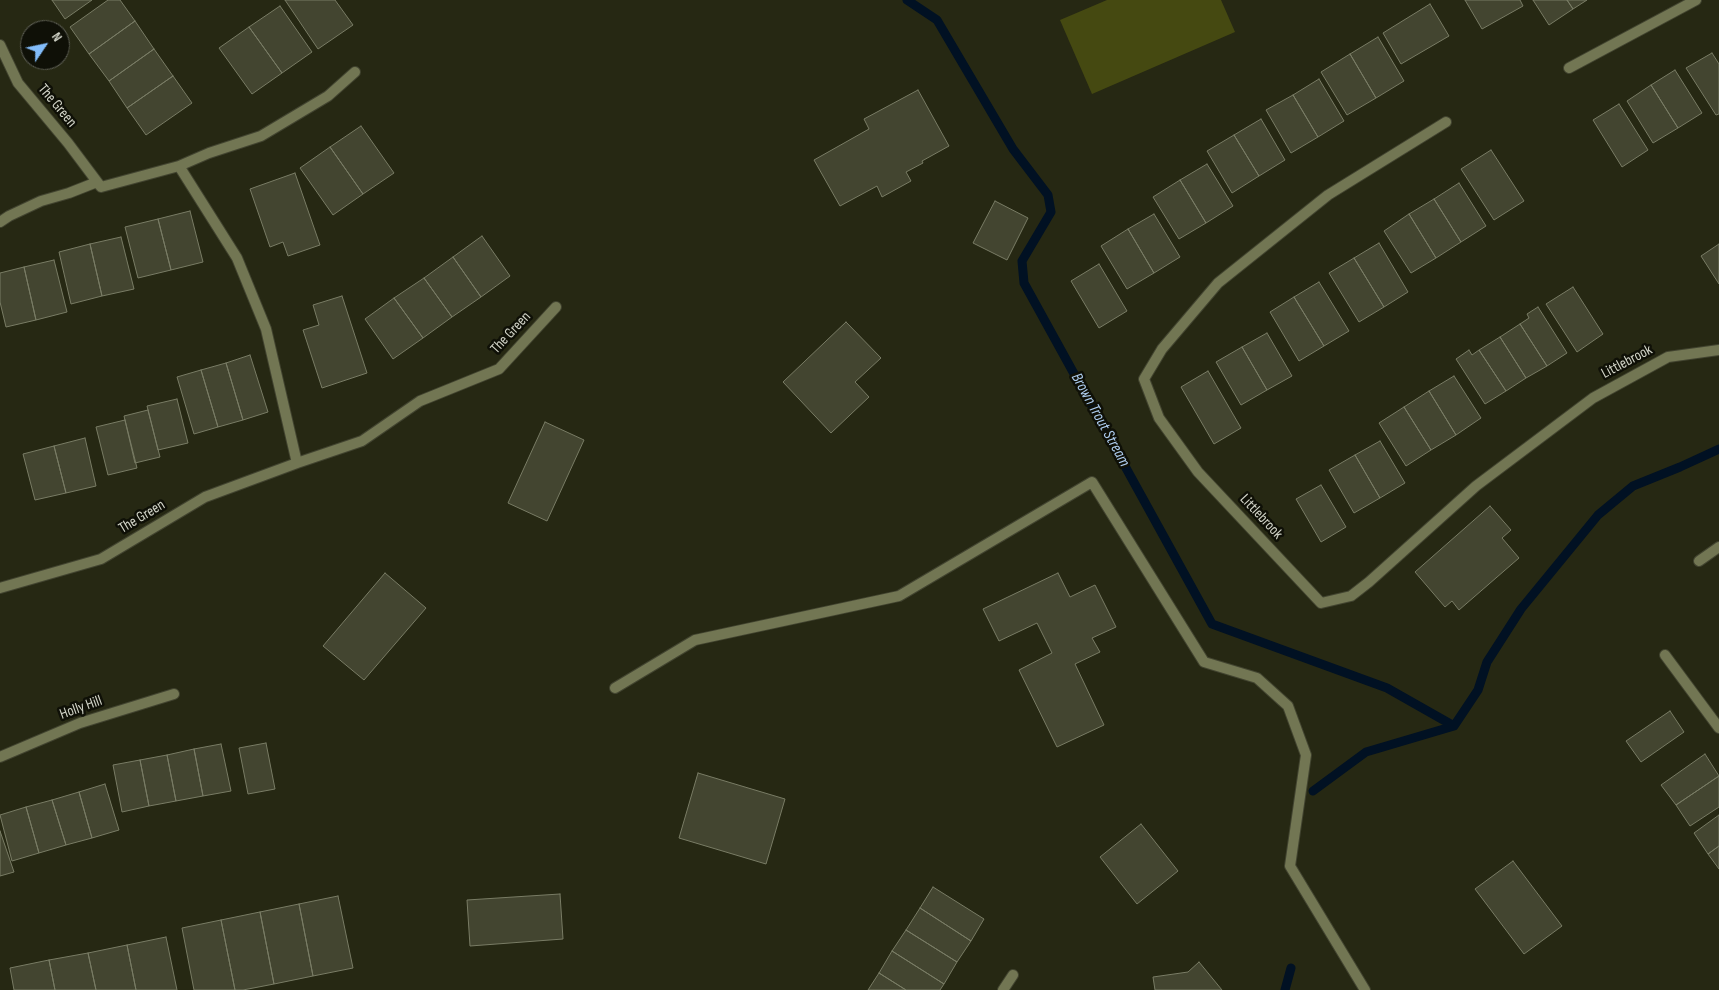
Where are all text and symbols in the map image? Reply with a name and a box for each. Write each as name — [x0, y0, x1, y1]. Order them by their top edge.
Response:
north arrow — [20, 20, 70, 70]
text: N — [48, 29, 66, 45]
street label: The Green — [34, 81, 80, 131]
street label: The Green — [487, 308, 535, 358]
street label: Littlebrook — [1599, 341, 1655, 383]
water label: Brown Trout Stream — [1066, 370, 1134, 470]
street label: Littlebrook — [1236, 491, 1286, 543]
street label: The Green — [116, 496, 168, 538]
street label: Holly Hill — [57, 692, 105, 724]

